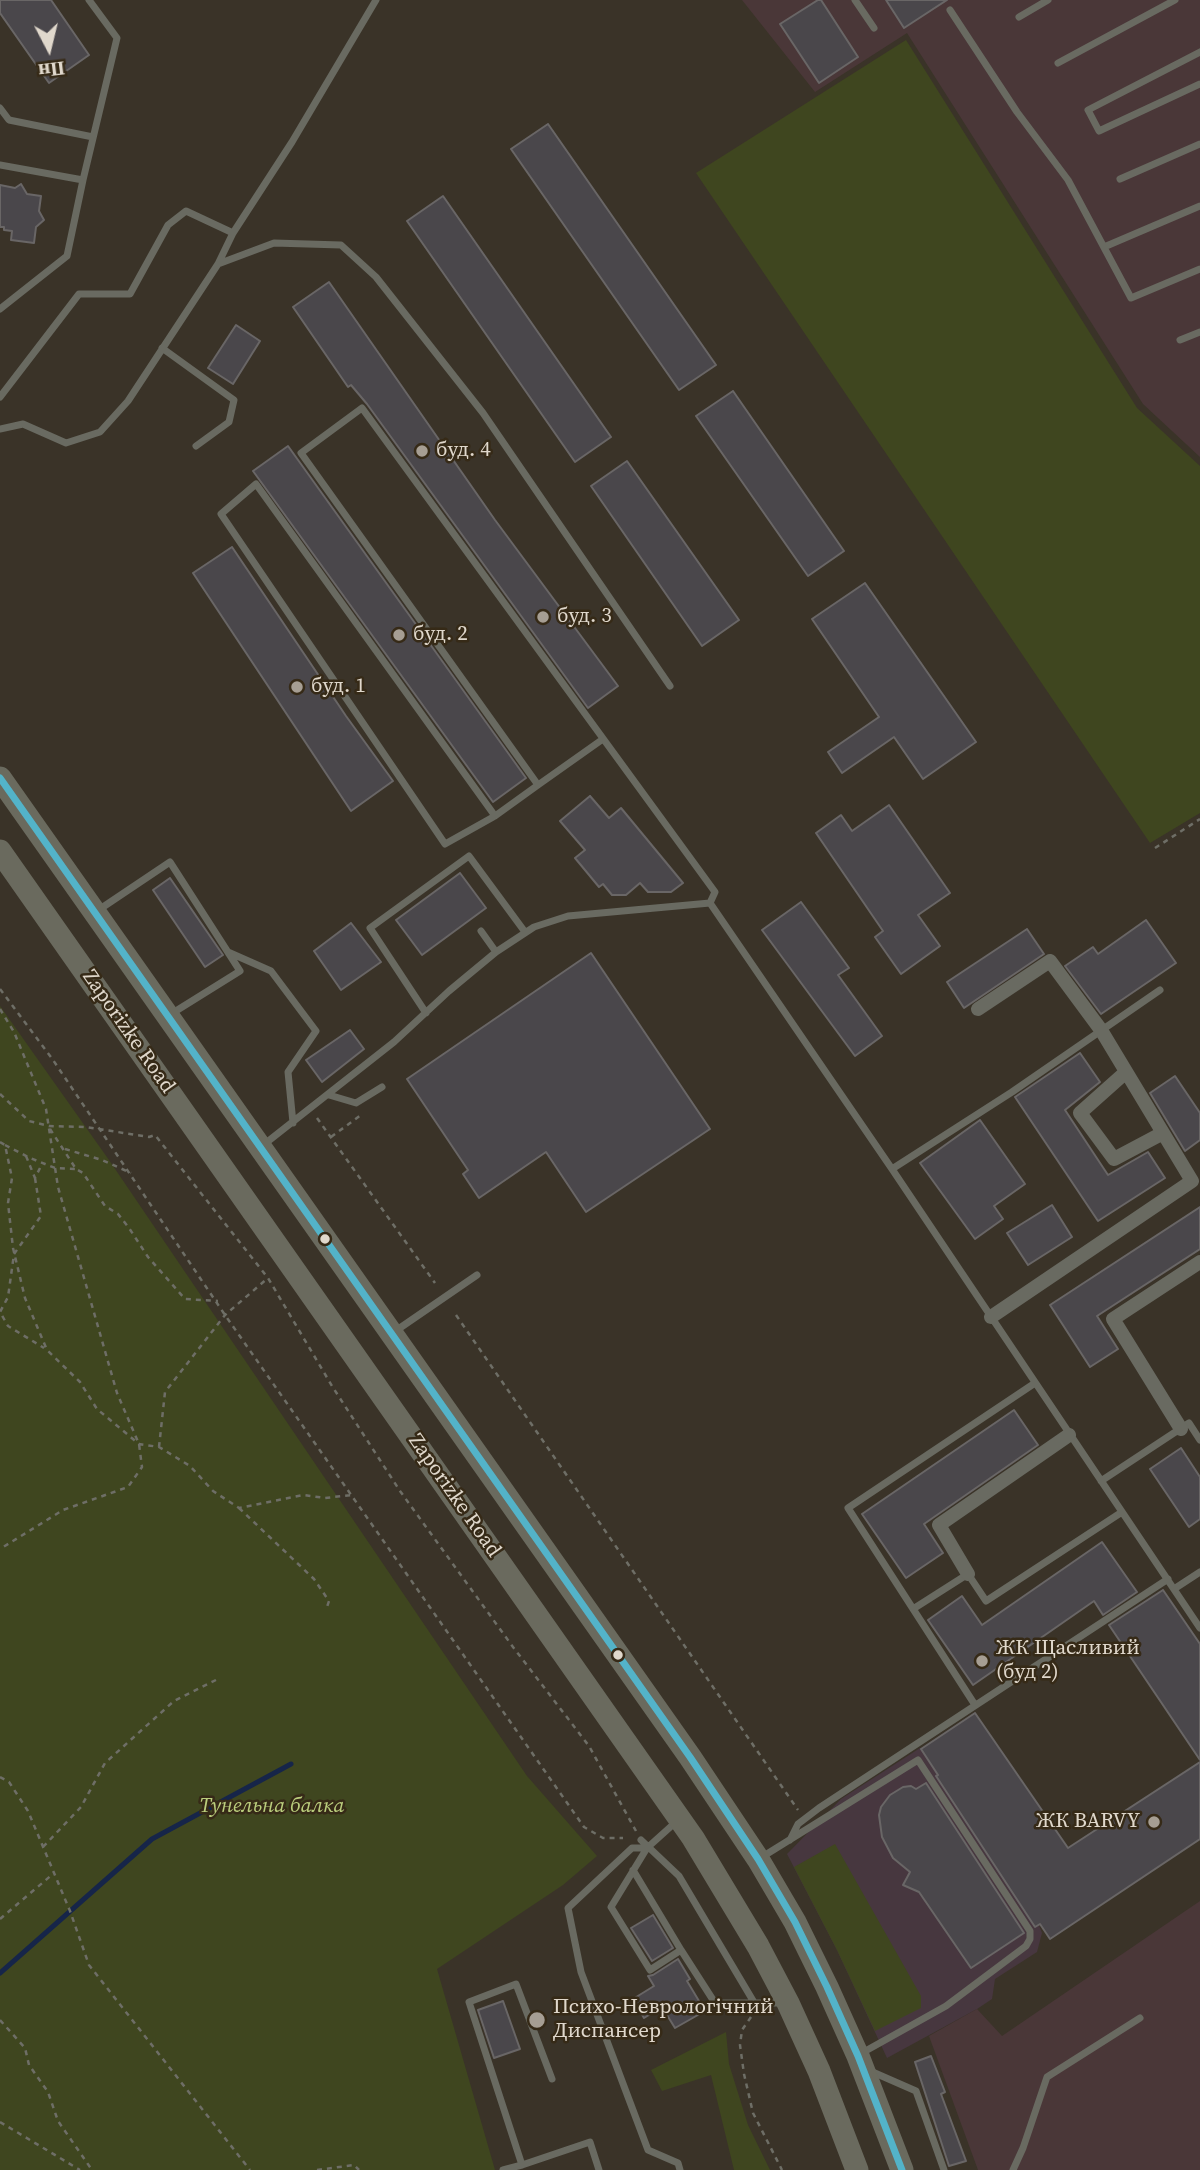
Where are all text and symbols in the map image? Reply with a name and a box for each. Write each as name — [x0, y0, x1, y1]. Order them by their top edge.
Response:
north arrow — [14, 14, 84, 84]
text: Пн — [37, 55, 66, 84]
place label: буд. 4 — [436, 438, 491, 464]
marker: буд. 4 — [414, 443, 430, 459]
place label: буд. 3 — [557, 604, 612, 630]
marker: буд. 3 — [535, 609, 551, 625]
place label: буд. 2 — [413, 622, 468, 648]
marker: буд. 2 — [391, 627, 407, 643]
place label: буд. 1 — [311, 674, 366, 700]
marker: буд. 1 — [289, 679, 305, 695]
street label: Zaporizke Road — [76, 966, 180, 1098]
unlabelled marker — [318, 1232, 332, 1246]
street label: Zaporizke Road — [402, 1430, 506, 1562]
place label: ЖК Щасливий (буд 2) — [996, 1636, 1140, 1686]
unlabelled marker — [611, 1648, 625, 1662]
marker: ЖК Щасливий (буд 2) — [974, 1653, 990, 1669]
park label: Тунельна балка — [200, 1794, 344, 1820]
place label: ЖК BARVY — [1036, 1809, 1140, 1835]
marker: ЖК BARVY — [1146, 1814, 1162, 1830]
place label: Психо-Неврологічний Диспансер — [553, 1995, 773, 2045]
marker: Психо-Неврологічний Диспансер — [527, 2010, 547, 2030]

